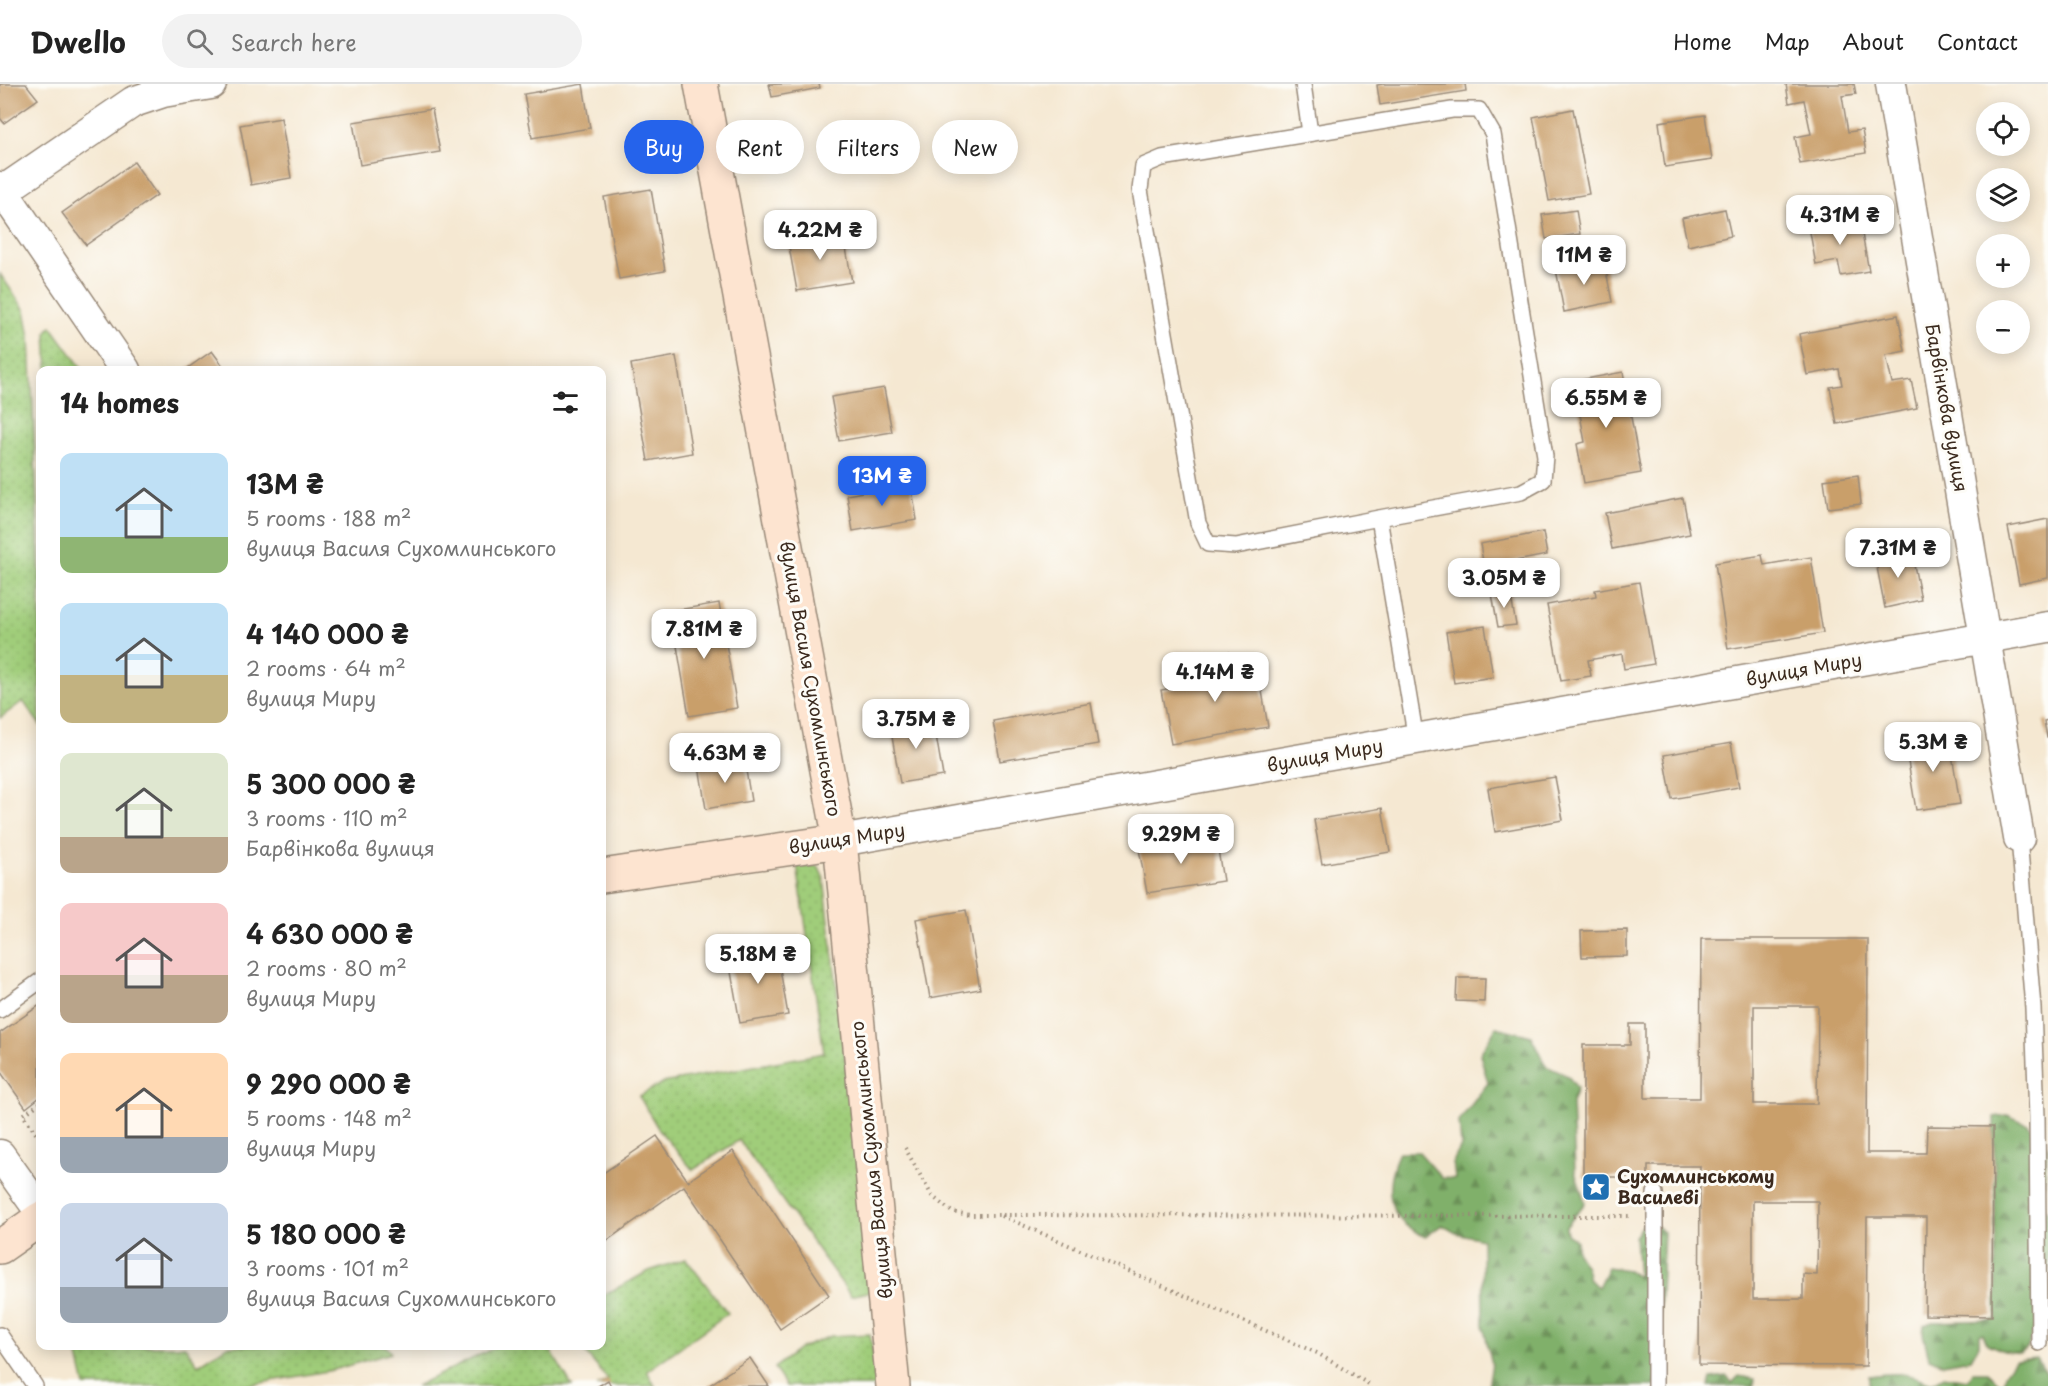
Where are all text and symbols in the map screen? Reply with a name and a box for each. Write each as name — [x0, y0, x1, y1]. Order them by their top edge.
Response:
search box — [162, 14, 582, 68]
text: Dwello — [30, 20, 126, 63]
icon: search — [183, 25, 216, 58]
text: Search here — [231, 25, 357, 58]
text: Home — [1673, 25, 1732, 57]
text: Map — [1765, 25, 1810, 57]
text: About — [1843, 25, 1904, 57]
text: Contact — [1937, 25, 2018, 57]
map controls — [1976, 102, 2030, 354]
button: locate — [1976, 102, 2030, 156]
chip: Buy — [624, 120, 704, 174]
chip: Rent — [716, 120, 804, 174]
chip: Filters — [816, 120, 920, 174]
chip: New — [932, 120, 1018, 174]
button: layers — [1976, 168, 2030, 222]
pin: 4.31M ₴ — [1785, 195, 1895, 246]
text: 4.31M ₴ — [1800, 199, 1880, 229]
pin: 4.22M ₴ — [765, 210, 875, 261]
text: 4.22M ₴ — [778, 214, 862, 244]
button: + — [1976, 234, 2030, 288]
pin: 11M ₴ — [1542, 235, 1626, 286]
text: 11M ₴ — [1556, 239, 1612, 269]
button: − — [1976, 300, 2030, 354]
street label: Барвінкова вулиця — [1919, 322, 1976, 494]
pin: 6.55M ₴ — [1551, 378, 1661, 429]
text: 6.55M ₴ — [1565, 382, 1647, 412]
text: 14 homes — [60, 383, 179, 422]
icon: filters — [549, 386, 582, 419]
pin: 13M ₴ — [840, 456, 924, 507]
text: 13M ₴ — [852, 460, 912, 490]
text: 13M ₴ — [246, 464, 324, 503]
icon: home — [108, 477, 180, 549]
text: 5 rooms · 188 m² — [246, 503, 411, 533]
pin: 7.31M ₴ — [1843, 528, 1953, 579]
text: 7.31M ₴ — [1859, 532, 1937, 562]
text: вулиця Василя Сухомлинського — [246, 533, 556, 563]
street label: вулиця Василя Сухомлинського — [774, 539, 849, 819]
pin: 3.05M ₴ — [1449, 558, 1559, 609]
text: 3.05M ₴ — [1462, 562, 1546, 592]
pin: 7.81M ₴ — [649, 609, 759, 660]
text: 7.81M ₴ — [665, 613, 743, 643]
text: 4 140 000 ₴ — [246, 614, 409, 653]
icon: home — [108, 627, 180, 699]
street label: вулиця Миру — [1744, 645, 1864, 692]
pin: 4.14M ₴ — [1160, 652, 1270, 703]
text: 2 rooms · 64 m² — [246, 653, 406, 683]
text: 4.14M ₴ — [1176, 656, 1254, 686]
text: вулиця Миру — [246, 683, 376, 713]
pin: 3.75M ₴ — [861, 699, 971, 750]
text: 3.75M ₴ — [876, 703, 956, 733]
pin: 5.3M ₴ — [1884, 722, 1982, 773]
text: 5.3M ₴ — [1898, 726, 1968, 756]
street label: вулиця Миру — [1265, 731, 1385, 778]
pin: 4.63M ₴ — [670, 733, 780, 784]
text: 4.63M ₴ — [683, 737, 767, 767]
text: 5 300 000 ₴ — [246, 764, 416, 803]
icon: home — [108, 777, 180, 849]
text: 3 rooms · 110 m² — [246, 803, 408, 833]
pin: 9.29M ₴ — [1126, 814, 1236, 865]
street label: вулиця Миру — [787, 815, 907, 860]
text: 9.29M ₴ — [1142, 818, 1220, 848]
text: Барвінкова вулиця — [246, 833, 435, 863]
text: 4 630 000 ₴ — [246, 914, 413, 953]
icon: home — [108, 927, 180, 999]
pin: 5.18M ₴ — [703, 934, 813, 985]
text: 5.18M ₴ — [719, 938, 797, 968]
text: 2 rooms · 80 m² — [246, 953, 407, 983]
text: вулиця Миру — [246, 983, 376, 1013]
street label: вулиця Василя Сухомлинського — [842, 1020, 899, 1300]
text: 9 290 000 ₴ — [246, 1064, 411, 1103]
icon: home — [108, 1077, 180, 1149]
text: 5 rooms · 148 m² — [246, 1103, 412, 1133]
text: вулиця Миру — [246, 1133, 376, 1163]
place label: Сухомлинському Василеві — [1617, 1162, 1774, 1210]
place icon: Сухомлинському Василеві — [1580, 1171, 1612, 1203]
text: 5 180 000 ₴ — [246, 1214, 406, 1253]
icon: home — [108, 1227, 180, 1299]
text: 3 rooms · 101 m² — [246, 1253, 409, 1283]
text: вулиця Василя Сухомлинського — [246, 1283, 556, 1313]

